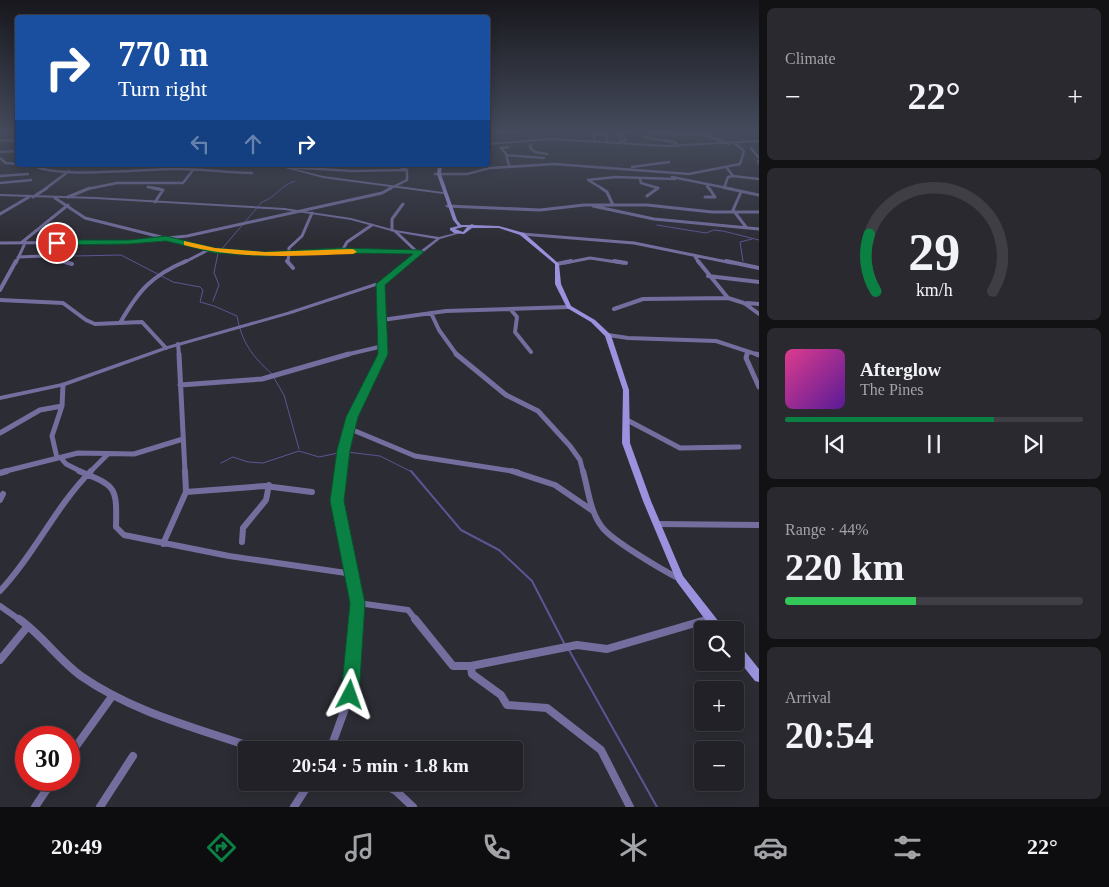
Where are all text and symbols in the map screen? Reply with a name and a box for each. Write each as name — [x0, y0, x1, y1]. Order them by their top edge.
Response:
icon: right — [35, 35, 100, 100]
text: 770 m — [118, 35, 208, 74]
text: Climate — [785, 50, 836, 67]
text: 22° — [907, 75, 961, 117]
text: Turn right — [118, 76, 207, 101]
text: − — [785, 81, 801, 112]
text: + — [1067, 81, 1083, 112]
icon: left — [186, 130, 214, 158]
icon: ahead — [239, 130, 267, 158]
icon: right — [292, 130, 320, 158]
pin — [36, 222, 78, 264]
text: 29 — [908, 224, 960, 281]
icon: arrive — [43, 229, 71, 257]
text: km/h — [916, 280, 952, 300]
text: Afterglow — [860, 359, 941, 380]
text: The Pines — [860, 381, 924, 398]
icon: previous — [821, 430, 849, 458]
icon: pause — [920, 430, 948, 458]
icon: next — [1019, 430, 1047, 458]
text: Range · 44% — [785, 521, 869, 538]
text: 220 km — [785, 546, 904, 588]
map controls — [694, 621, 744, 791]
button: search — [694, 621, 744, 671]
position arrow — [323, 668, 375, 720]
button: + — [694, 681, 744, 731]
text: Arrival — [785, 689, 831, 706]
text: 20:54 — [785, 714, 874, 756]
speed limit sign: 30 — [15, 726, 80, 791]
button: − — [694, 741, 744, 791]
text: 20:54 · 5 min · 1.8 km — [292, 755, 469, 776]
icon: directions — [204, 830, 239, 865]
icon: music — [342, 830, 377, 865]
icon: phone — [479, 830, 514, 865]
icon: climate — [616, 830, 651, 865]
icon: car — [753, 830, 788, 865]
icon: filters — [890, 830, 925, 865]
text: 20:49 — [51, 834, 102, 859]
text: 22° — [1027, 834, 1058, 859]

